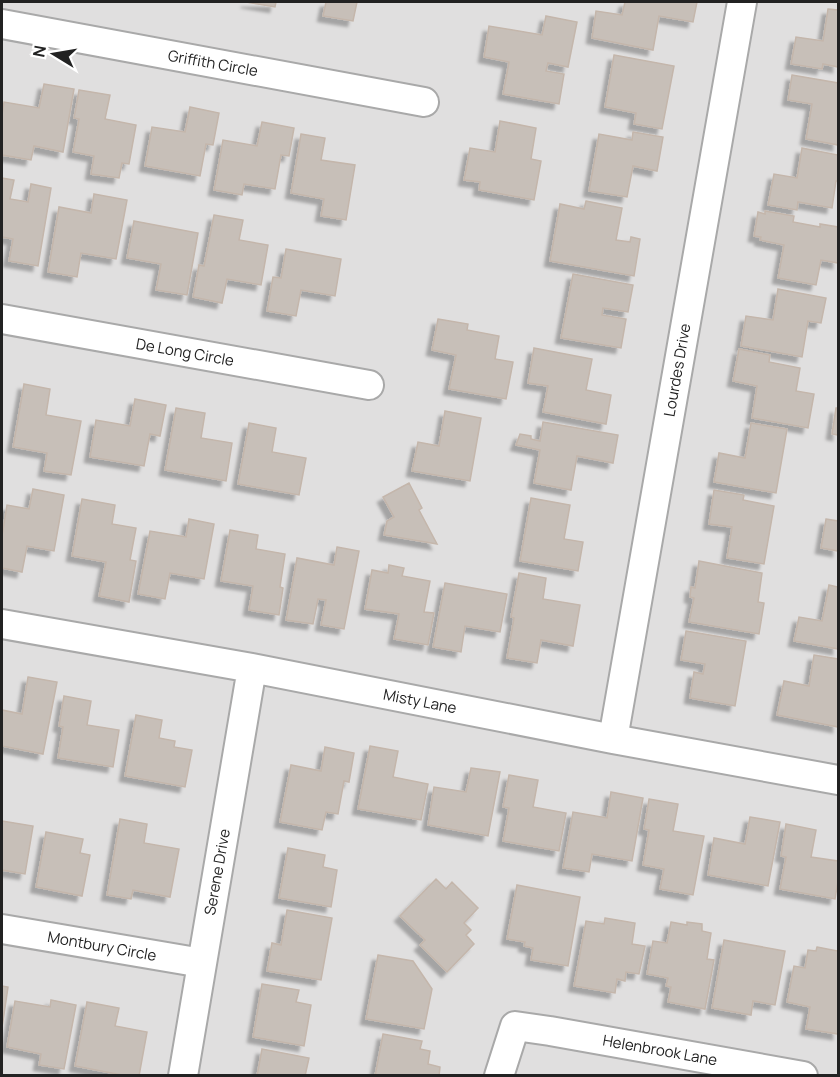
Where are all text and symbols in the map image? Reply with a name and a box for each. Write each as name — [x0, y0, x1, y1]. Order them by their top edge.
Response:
north arrow — [24, 24, 84, 84]
text: N — [27, 43, 51, 59]
street label: Griffith Circle — [166, 45, 260, 81]
street label: Lourdes Drive — [658, 322, 696, 418]
street label: De Long Circle — [134, 333, 236, 371]
street label: Misty Lane — [382, 684, 459, 718]
street label: Serene Drive — [199, 827, 235, 917]
street label: Montbury Circle — [46, 926, 158, 966]
street label: Helenbrook Lane — [601, 1030, 719, 1070]

